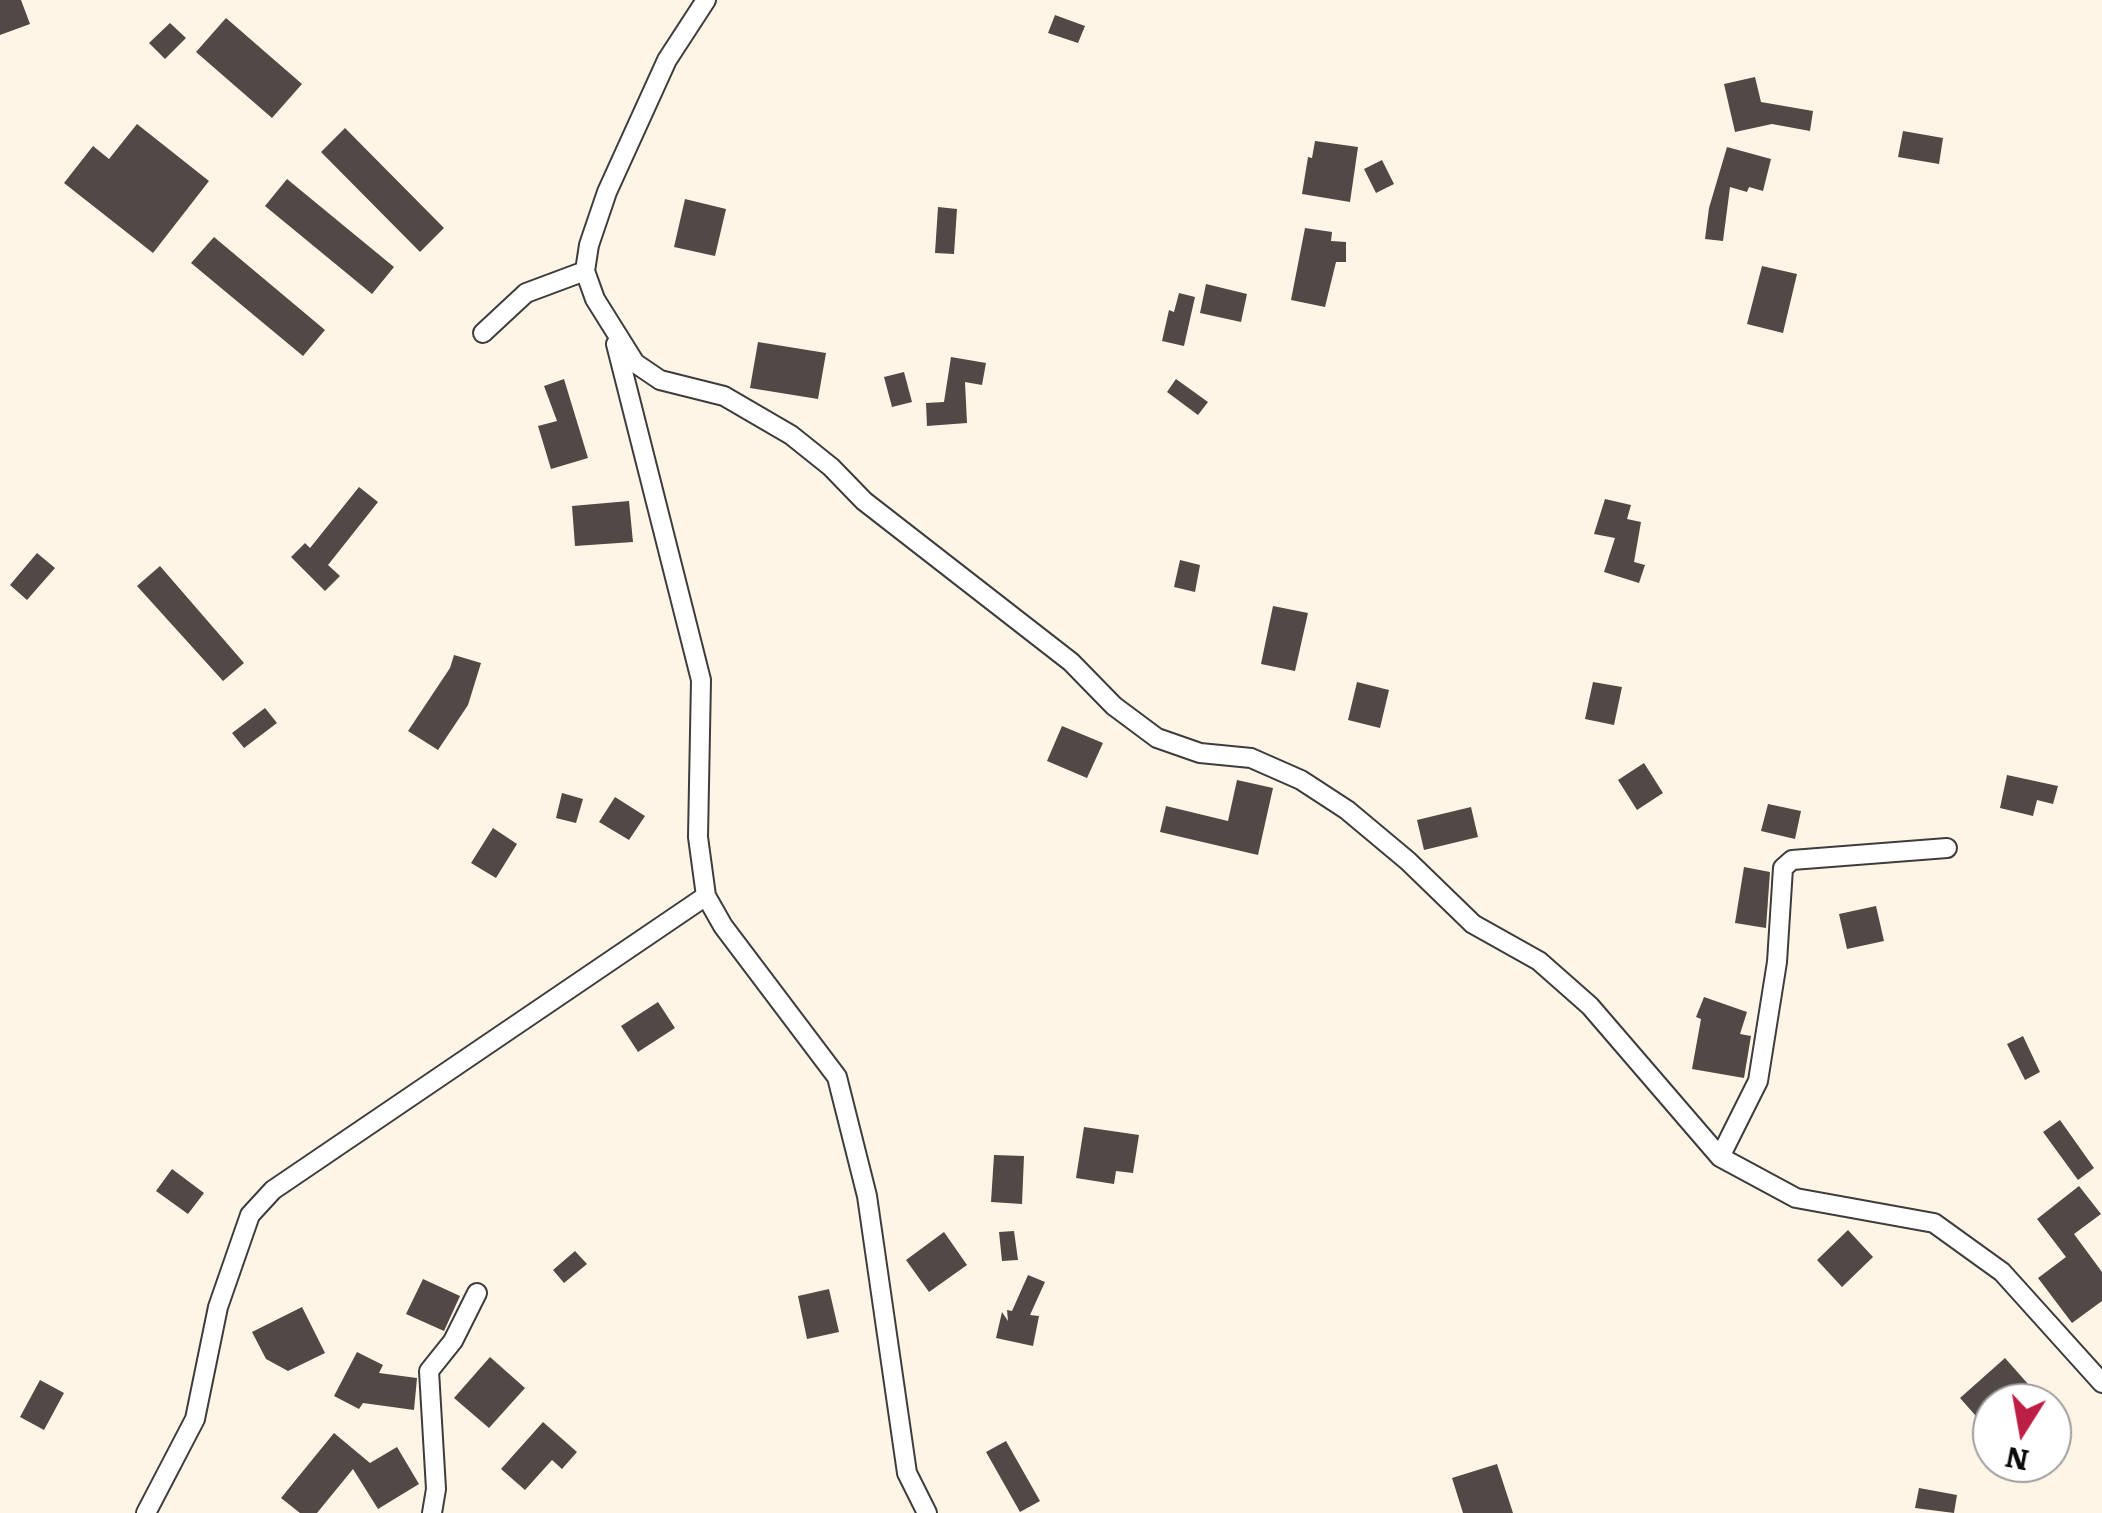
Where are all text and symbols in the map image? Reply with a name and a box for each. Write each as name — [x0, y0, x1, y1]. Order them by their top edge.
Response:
north arrow — [1972, 1383, 2072, 1483]
text: N — [2001, 1438, 2032, 1483]

